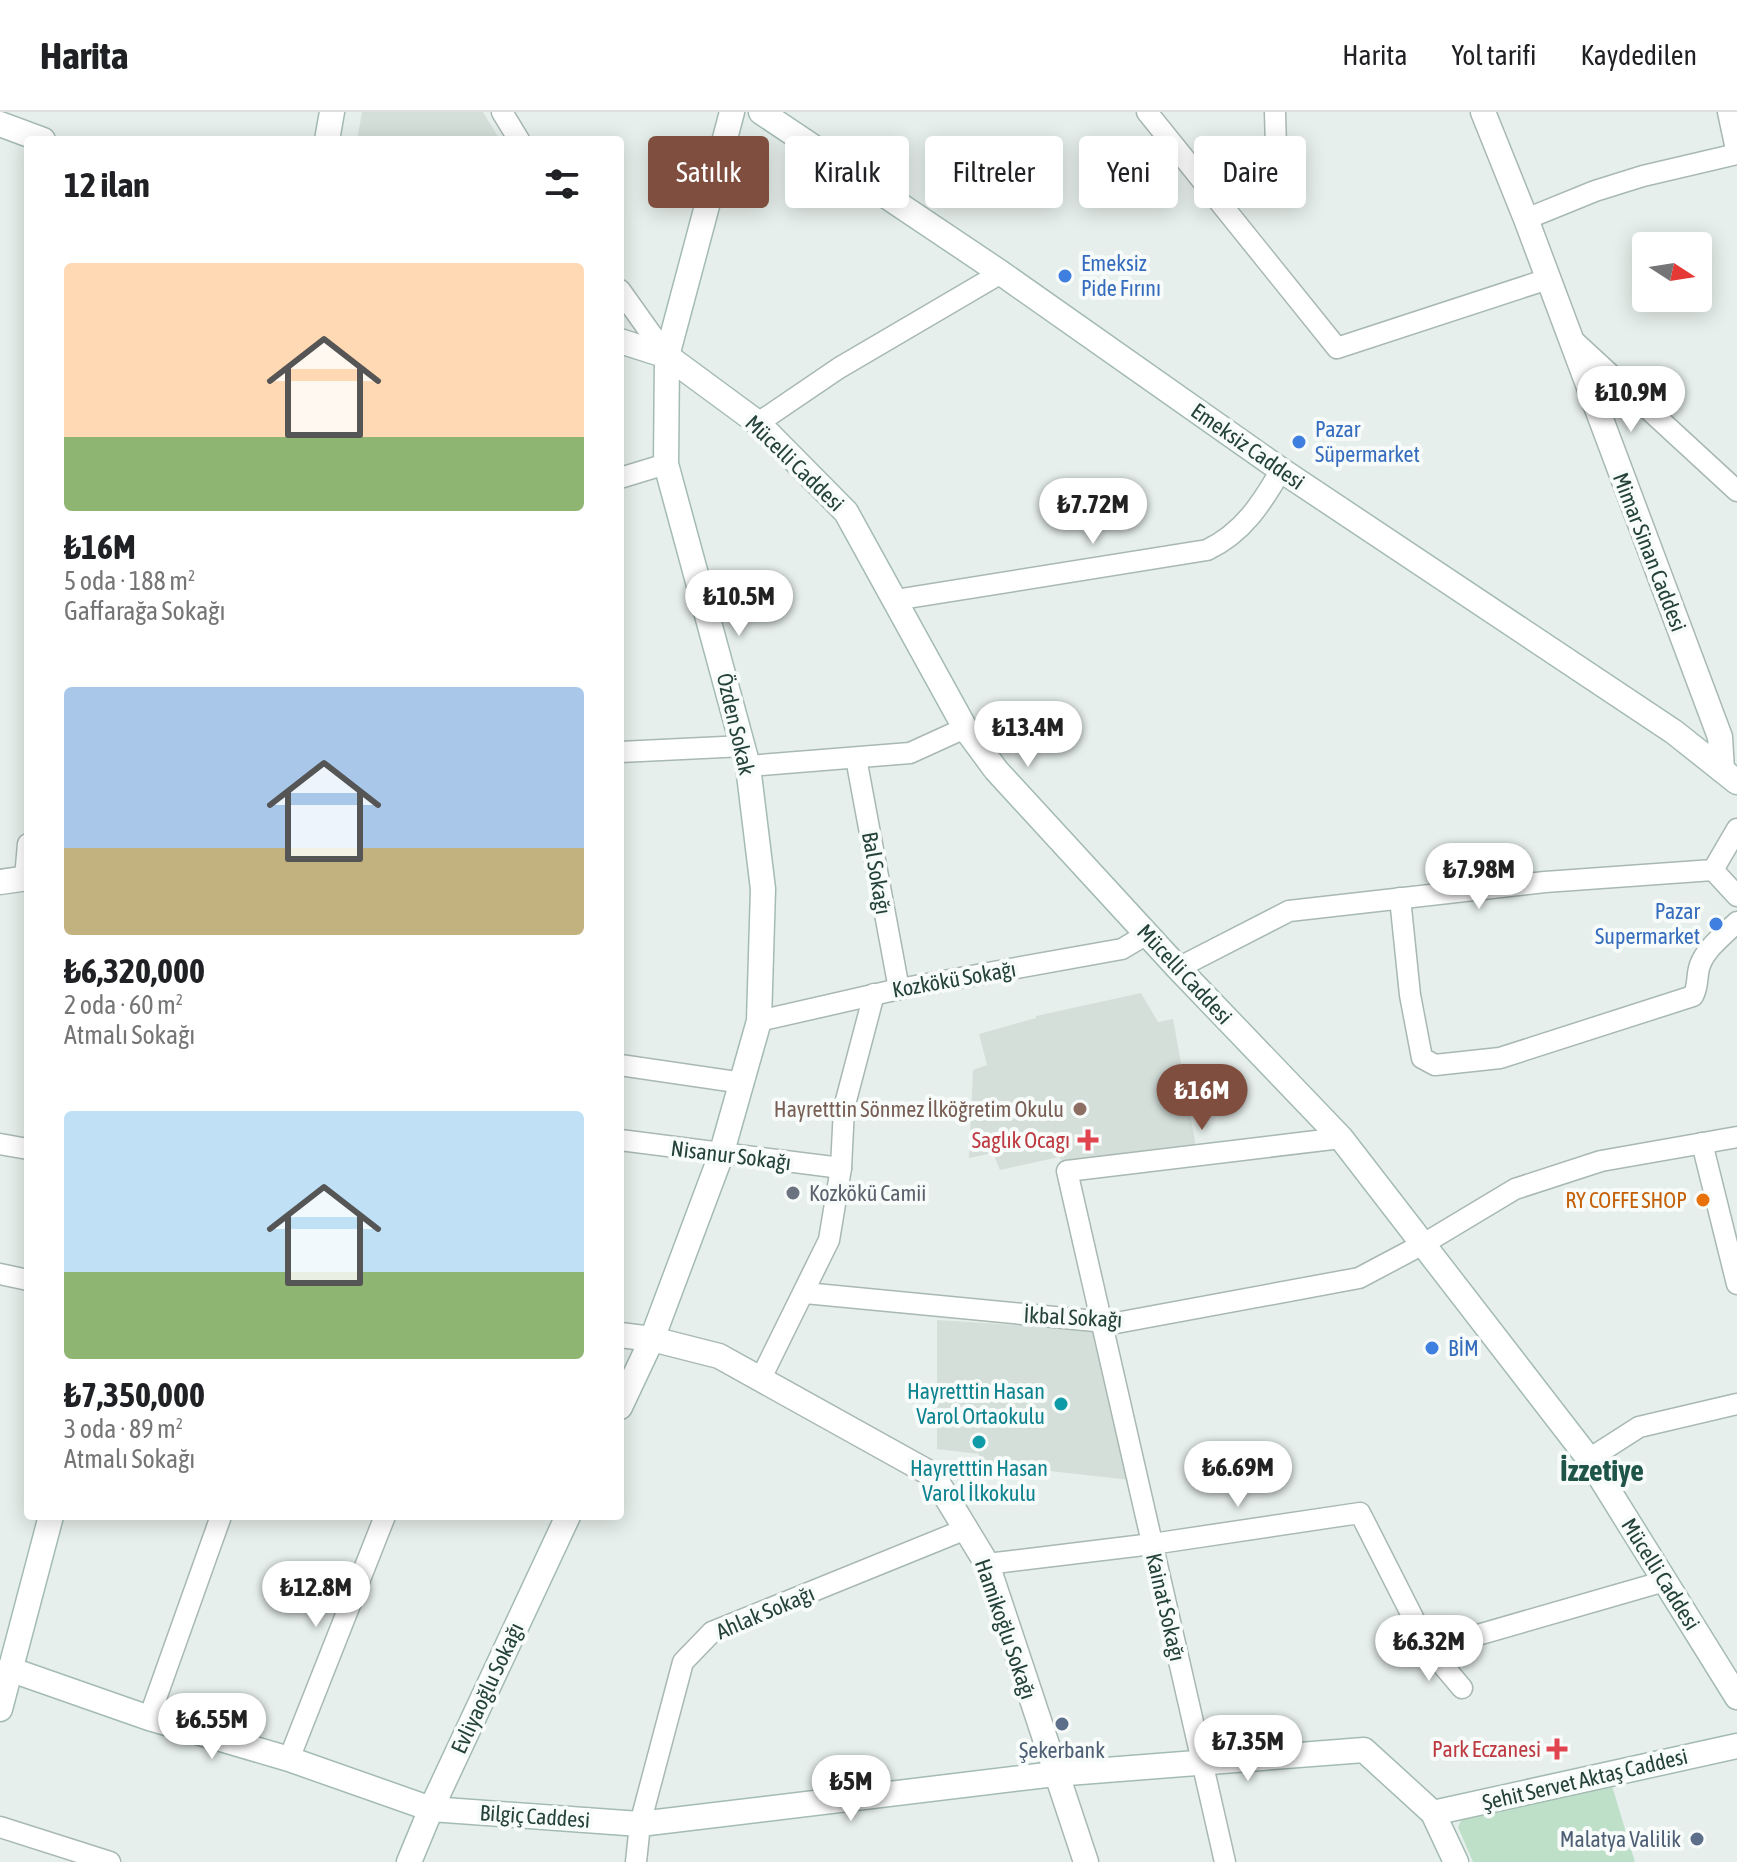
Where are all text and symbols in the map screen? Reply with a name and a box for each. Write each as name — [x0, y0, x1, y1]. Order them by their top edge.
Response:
text: Harita — [40, 34, 128, 77]
text: Harita — [1342, 39, 1407, 71]
text: Yol tarifi — [1451, 39, 1537, 71]
text: Kaydedilen — [1581, 39, 1697, 71]
chip: Satılık — [648, 136, 769, 208]
chip: Kiralık — [785, 136, 909, 208]
chip: Filtreler — [925, 136, 1063, 208]
chip: Yeni — [1079, 136, 1178, 208]
chip: Daire — [1194, 136, 1306, 208]
icon: filters — [540, 162, 584, 206]
text: 12 ilan — [64, 165, 150, 204]
north arrow — [1632, 232, 1712, 312]
map controls — [1632, 232, 1712, 312]
place label: Emeksiz Pide Fırını — [1081, 250, 1161, 301]
marker: Emeksiz Pide Fırını — [1056, 267, 1074, 285]
icon: home — [252, 315, 396, 459]
pin: ₺10.9M — [1566, 366, 1696, 434]
text: ₺10.9M — [1595, 377, 1667, 407]
street label: Emeksiz Caddesi — [1186, 397, 1310, 495]
street label: Mücelli Caddesi — [740, 410, 850, 516]
place label: Pazar Süpermarket — [1315, 416, 1420, 467]
marker: Pazar Süpermarket — [1290, 433, 1308, 451]
street label: Mimar Sinan Caddesi — [1608, 469, 1692, 635]
pin: ₺7.72M — [1028, 478, 1158, 546]
text: ₺7.72M — [1057, 489, 1129, 519]
text: ₺16M — [64, 527, 136, 566]
text: 5 oda · 188 m² — [64, 566, 195, 596]
pin: ₺10.5M — [674, 570, 804, 638]
text: ₺10.5M — [703, 581, 775, 611]
text: Gaffarağa Sokağı — [64, 596, 225, 626]
street label: Özden Sokak — [712, 670, 760, 778]
pin: ₺13.4M — [963, 701, 1093, 769]
text: ₺13.4M — [992, 712, 1064, 742]
icon: home — [252, 739, 396, 883]
street label: Bal Sokağı — [857, 830, 897, 916]
pin: ₺7.98M — [1414, 843, 1544, 911]
text: ₺7.98M — [1443, 854, 1515, 884]
place label: Pazar Supermarket — [1595, 898, 1701, 949]
marker: Pazar Supermarket — [1707, 915, 1725, 933]
street label: Mücelli Caddesi — [1132, 919, 1238, 1029]
text: ₺6,320,000 — [64, 951, 205, 990]
street label: Kozkökü Sokağı — [890, 955, 1018, 1003]
text: 2 oda · 60 m² — [64, 990, 183, 1020]
text: Atmalı Sokağı — [64, 1020, 195, 1050]
pin: ₺16M — [1155, 1064, 1249, 1132]
text: ₺16M — [1175, 1075, 1229, 1105]
place label: Hayretttin Sönmez İlköğretim Okulu — [774, 1096, 1064, 1122]
marker: Hayretttin Sönmez İlköğretim Okulu — [1071, 1100, 1089, 1118]
place label: Saglık Ocagı — [972, 1127, 1070, 1153]
marker: Saglık Ocagı — [1077, 1129, 1099, 1151]
street label: Nisanur Sokağı — [669, 1135, 793, 1175]
icon: home — [252, 1163, 396, 1307]
place label: Kozkökü Camii — [809, 1180, 926, 1206]
marker: Kozkökü Camii — [784, 1184, 802, 1202]
place label: RY COFFE SHOP — [1565, 1187, 1687, 1213]
marker: RY COFFE SHOP — [1694, 1191, 1712, 1209]
street label: İkbal Sokağı — [1023, 1301, 1123, 1333]
place label: BİM — [1448, 1335, 1479, 1361]
marker: BİM — [1423, 1339, 1441, 1357]
text: ₺7,350,000 — [64, 1375, 205, 1414]
place label: Hayretttin Hasan Varol Ortaokulu — [907, 1378, 1045, 1429]
marker: Hayretttin Hasan Varol Ortaokulu — [1052, 1395, 1070, 1413]
text: 3 oda · 89 m² — [64, 1414, 183, 1444]
marker: Hayretttin Hasan Varol İlkokulu — [970, 1433, 988, 1451]
pin: ₺6.69M — [1173, 1441, 1303, 1509]
text: Atmalı Sokağı — [64, 1444, 195, 1474]
text: ₺6.69M — [1202, 1452, 1274, 1482]
district label: İzzetiye — [1560, 1453, 1644, 1487]
place label: Hayretttin Hasan Varol İlkokulu — [910, 1455, 1048, 1506]
street label: Mücelli Caddesi — [1616, 1513, 1706, 1635]
street label: Kainat Sokağı — [1141, 1551, 1191, 1663]
street label: Hamikoğlu Sokağı — [970, 1556, 1042, 1702]
pin: ₺12.8M — [251, 1561, 381, 1629]
text: ₺12.8M — [280, 1572, 352, 1602]
street label: Ahlak Sokağı — [712, 1580, 818, 1644]
pin: ₺6.32M — [1364, 1615, 1494, 1683]
street label: Evliyaoğlu Sokağı — [445, 1618, 529, 1758]
text: ₺6.32M — [1393, 1626, 1465, 1656]
pin: ₺6.55M — [147, 1693, 277, 1761]
text: ₺6.55M — [176, 1704, 248, 1734]
marker: Şekerbank — [1053, 1715, 1071, 1733]
pin: ₺7.35M — [1183, 1715, 1313, 1783]
text: ₺7.35M — [1212, 1726, 1284, 1756]
place label: Park Eczanesi — [1432, 1736, 1541, 1762]
place label: Şekerbank — [1019, 1737, 1105, 1763]
marker: Park Eczanesi — [1548, 1740, 1566, 1758]
street label: Şehit Servet Aktaş Caddesi — [1480, 1743, 1690, 1815]
pin: ₺5M — [812, 1755, 890, 1823]
text: ₺5M — [830, 1766, 872, 1796]
street label: Bilgiç Caddesi — [479, 1799, 591, 1833]
place label: Malatya Valilik — [1560, 1826, 1681, 1852]
marker: Malatya Valilik — [1688, 1830, 1706, 1848]

